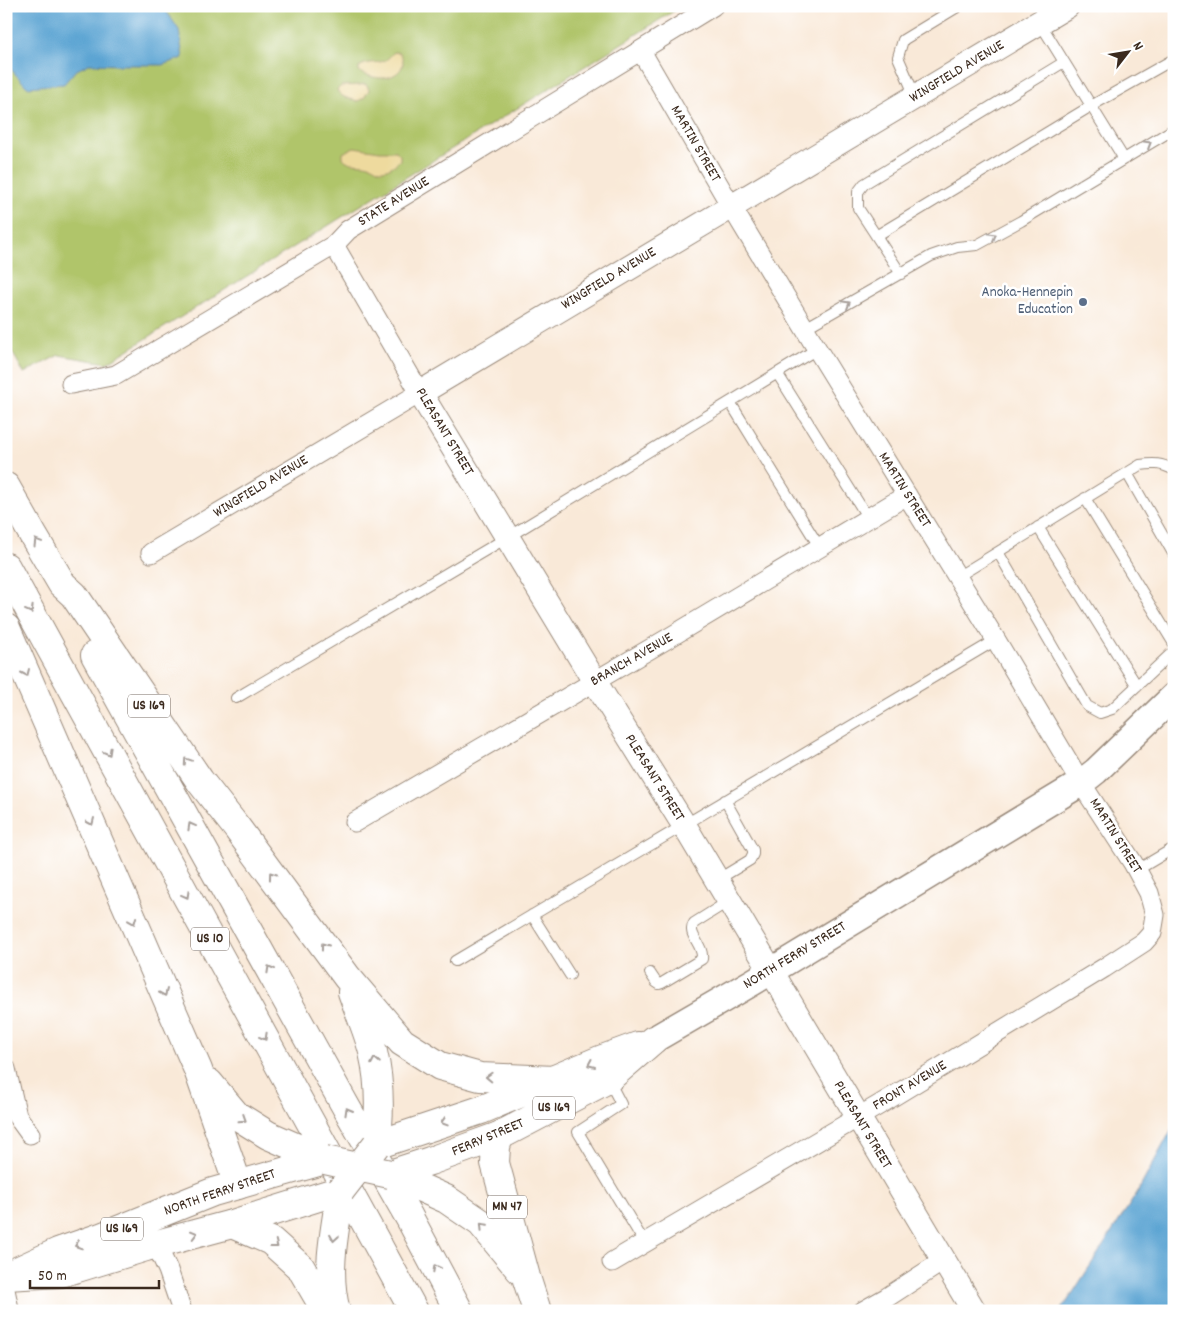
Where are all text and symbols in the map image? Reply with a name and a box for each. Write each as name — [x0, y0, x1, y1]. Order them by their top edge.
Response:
north arrow — [1102, 28, 1152, 78]
street label: WINGFIELD AVENUE — [905, 35, 1009, 109]
text: N — [1127, 38, 1148, 55]
street label: MARTIN STREET — [664, 102, 726, 186]
one-way arrow — [1142, 141, 1151, 151]
street label: STATE AVENUE — [354, 171, 434, 233]
one-way arrow — [988, 233, 997, 243]
street label: WINGFIELD AVENUE — [557, 242, 661, 316]
place label: Anoka-Hennepin Education — [982, 282, 1073, 321]
marker: Anoka-Hennepin Education — [1077, 296, 1089, 308]
one-way arrow — [842, 301, 851, 311]
street label: PLEASANT STREET — [409, 384, 479, 480]
street label: MARTIN STREET — [872, 448, 936, 532]
street label: WINGFIELD AVENUE — [209, 450, 313, 524]
one-way arrow — [34, 538, 44, 547]
one-way arrow — [24, 604, 34, 613]
street label: BRANCH AVENUE — [587, 627, 678, 693]
one-way arrow — [19, 668, 30, 677]
road number: US 169 — [128, 694, 170, 718]
street label: PLEASANT STREET — [618, 730, 690, 826]
one-way arrow — [102, 747, 112, 756]
one-way arrow — [183, 758, 193, 767]
street label: MARTIN STREET — [1083, 794, 1147, 878]
one-way arrow — [84, 817, 95, 826]
one-way arrow — [187, 823, 197, 832]
one-way arrow — [269, 871, 278, 881]
one-way arrow — [180, 889, 190, 898]
one-way arrow — [127, 916, 138, 925]
street label: NORTH FERRY STREET — [739, 916, 851, 996]
road number: US 10 — [191, 928, 229, 951]
one-way arrow — [321, 942, 330, 952]
one-way arrow — [266, 965, 276, 974]
one-way arrow — [158, 988, 169, 997]
one-way arrow — [258, 1032, 268, 1041]
street label: FRONT AVENUE — [869, 1055, 951, 1117]
one-way arrow — [370, 1057, 381, 1066]
one-way arrow — [587, 1057, 596, 1068]
one-way arrow — [484, 1072, 492, 1082]
street label: PLEASANT STREET — [827, 1077, 897, 1173]
road number: US 169 — [533, 1096, 575, 1120]
one-way arrow — [345, 1107, 355, 1116]
one-way arrow — [237, 1113, 246, 1122]
street label: FERRY STREET — [448, 1113, 528, 1163]
one-way arrow — [440, 1117, 449, 1127]
street label: NORTH FERRY STREET — [161, 1164, 279, 1222]
road number: MN 47 — [487, 1196, 527, 1218]
road number: US 169 — [101, 1218, 143, 1240]
one-way arrow — [480, 1223, 489, 1232]
one-way arrow — [189, 1230, 197, 1240]
one-way arrow — [329, 1233, 339, 1242]
one-way arrow — [74, 1239, 82, 1249]
one-way arrow — [270, 1240, 279, 1249]
scale bar — [30, 1257, 159, 1289]
one-way arrow — [432, 1264, 442, 1273]
text: 50 m — [38, 1266, 67, 1288]

